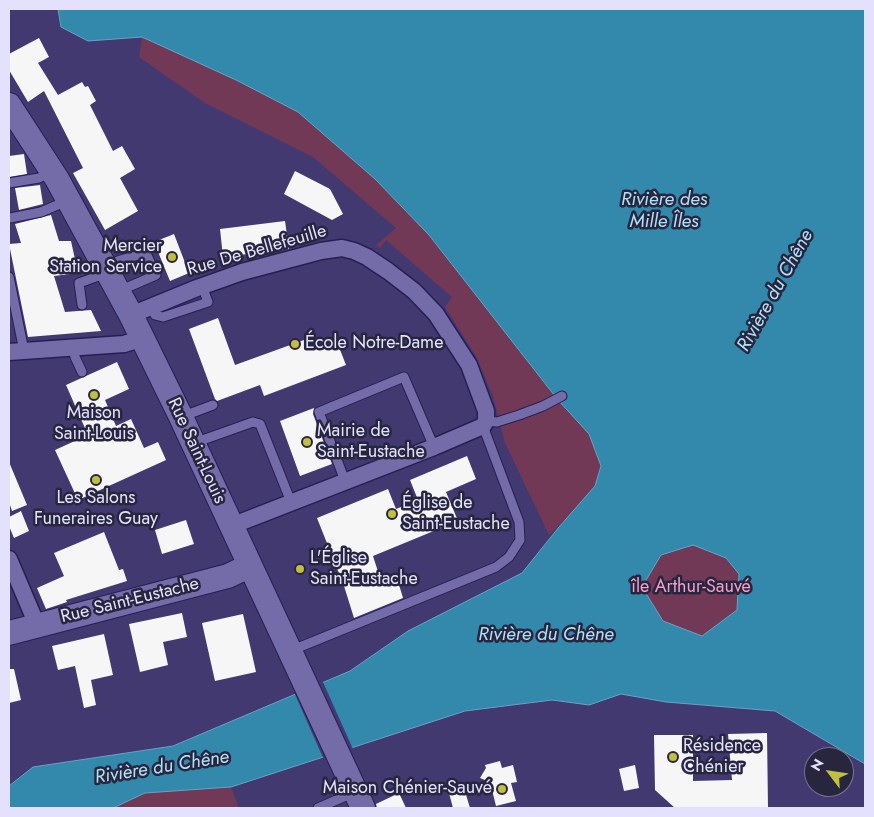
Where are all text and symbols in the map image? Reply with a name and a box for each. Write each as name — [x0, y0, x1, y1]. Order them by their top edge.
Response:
water label: Rivière des Mille Îles — [621, 189, 707, 233]
street label: Rue De Bellefeuille — [185, 221, 329, 281]
water label: Rivière du Chêne — [733, 226, 819, 356]
place label: Mercier Station Service — [49, 236, 162, 278]
marker: Mercier Station Service — [166, 251, 178, 263]
place label: École Notre-Dame — [305, 333, 443, 355]
marker: École Notre-Dame — [289, 338, 301, 350]
marker: Maison Saint-Louis — [88, 389, 100, 401]
street label: Rue Saint-Louis — [162, 395, 230, 507]
place label: Maison Saint-Louis — [54, 403, 134, 446]
place label: Mairie de Saint-Eustache — [317, 421, 425, 464]
marker: Mairie de Saint-Eustache — [301, 436, 313, 448]
marker: Les Salons Funeraires Guay — [90, 474, 102, 486]
place label: Les Salons Funeraires Guay — [34, 488, 158, 530]
place label: Église de Saint-Eustache — [402, 493, 510, 536]
marker: Église de Saint-Eustache — [386, 508, 398, 520]
place label: L'Église Saint-Eustache — [310, 548, 418, 590]
marker: L'Église Saint-Eustache — [294, 563, 306, 575]
street label: Rue Saint-Eustache — [59, 573, 201, 629]
park label: île Arthur-Sauvé — [631, 577, 751, 599]
water label: Rivière du Chêne — [478, 624, 614, 646]
place label: Résidence Chénier — [683, 736, 761, 779]
water label: Rivière du Chêne — [93, 746, 231, 790]
north arrow — [804, 747, 854, 797]
marker: Résidence Chénier — [667, 751, 679, 763]
text: N — [806, 755, 828, 775]
place label: Maison Chénier-Sauvé — [323, 778, 492, 800]
marker: Maison Chénier-Sauvé — [496, 783, 508, 795]

